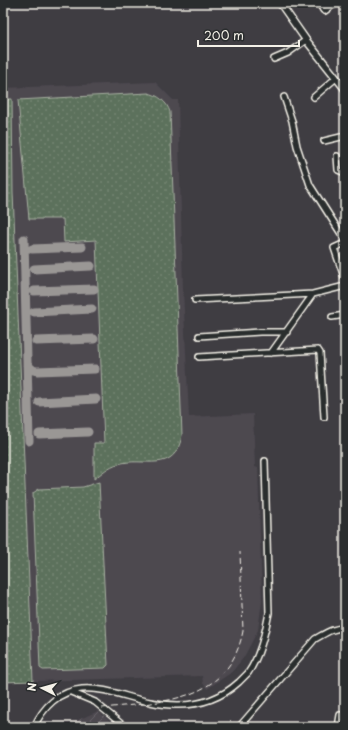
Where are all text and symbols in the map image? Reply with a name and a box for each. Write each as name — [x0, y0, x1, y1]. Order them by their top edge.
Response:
scale bar — [198, 22, 299, 48]
text: 200 m — [204, 26, 244, 44]
north arrow — [22, 668, 62, 708]
text: N — [23, 681, 40, 692]

